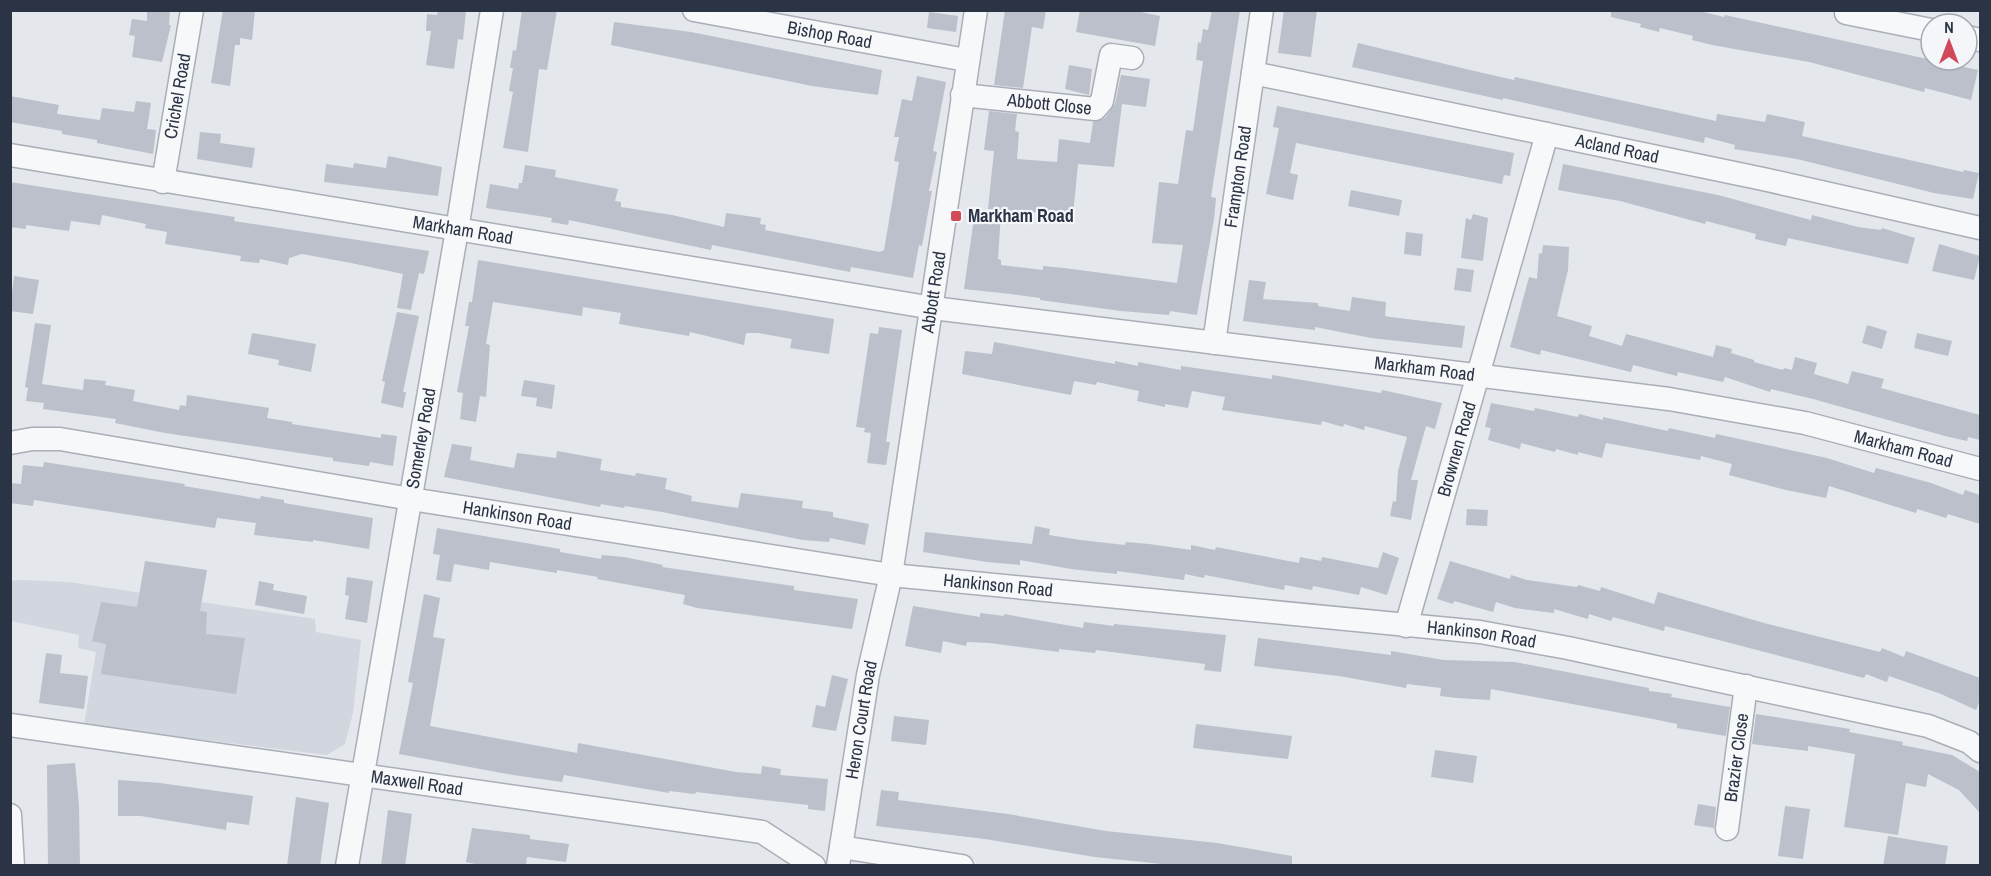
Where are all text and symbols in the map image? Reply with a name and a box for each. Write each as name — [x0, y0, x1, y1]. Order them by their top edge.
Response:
north arrow — [1919, 12, 1979, 72]
street label: Bishop Road — [786, 14, 874, 54]
text: N — [1944, 16, 1954, 38]
street label: Crichel Road — [157, 52, 196, 141]
street label: Abbott Close — [1005, 87, 1093, 121]
street label: Frampton Road — [1218, 124, 1257, 229]
street label: Acland Road — [1572, 127, 1661, 169]
place label: Markham Road — [968, 203, 1074, 228]
street label: Markham Road — [411, 209, 515, 250]
marker: Markham Road — [949, 209, 963, 223]
street label: Abbott Road — [914, 250, 952, 336]
street label: Markham Road — [1373, 350, 1476, 387]
street label: Somerley Road — [399, 386, 441, 491]
street label: Brownen Road — [1431, 399, 1482, 499]
street label: Markham Road — [1851, 423, 1955, 473]
street label: Hankinson Road — [461, 494, 574, 536]
street label: Hankinson Road — [942, 567, 1054, 603]
street label: Hankinson Road — [1426, 614, 1538, 654]
street label: Heron Court Road — [839, 658, 883, 781]
street label: Brazier Close — [1718, 712, 1754, 804]
street label: Maxwell Road — [369, 763, 465, 801]

